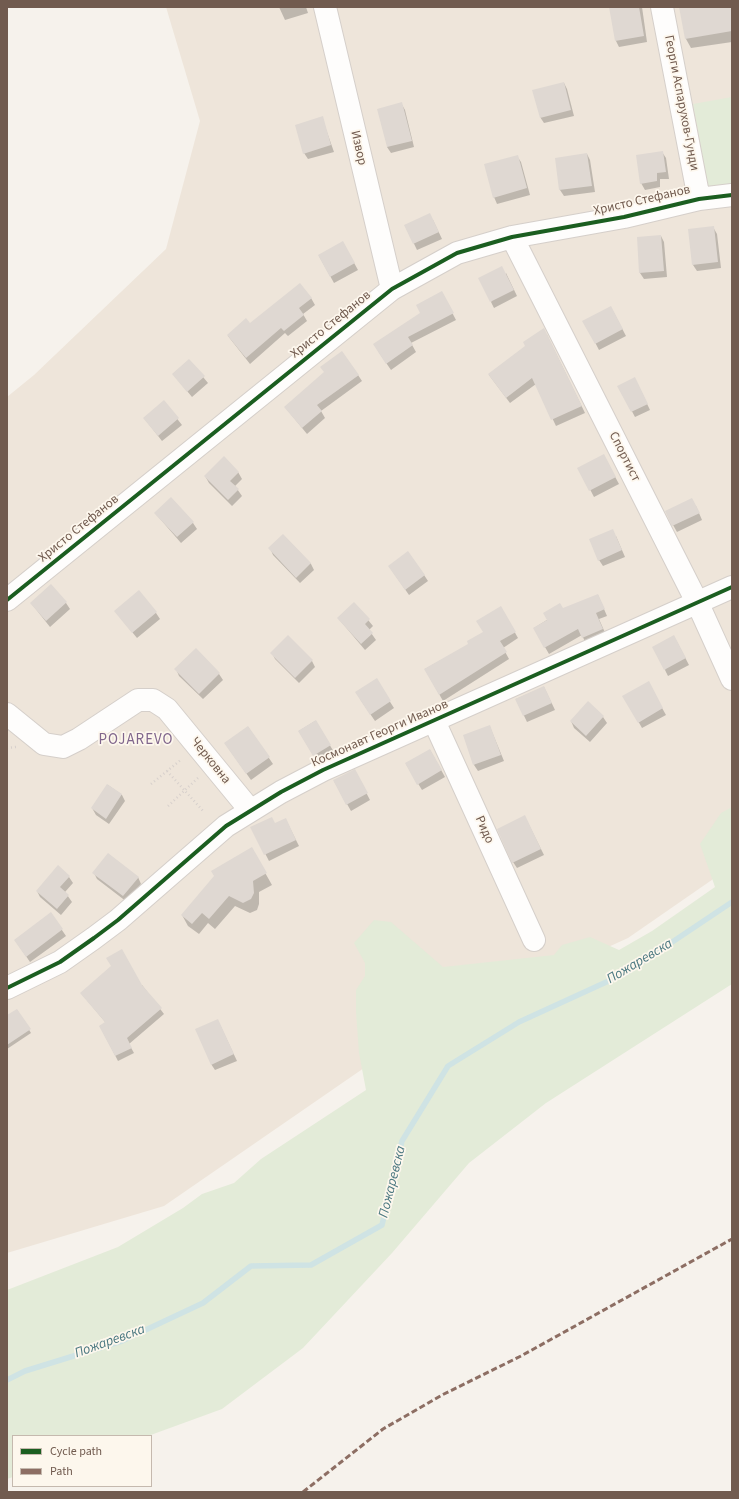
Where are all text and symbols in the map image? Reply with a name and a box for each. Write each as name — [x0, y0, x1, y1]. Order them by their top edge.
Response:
street label: Георги Аспарухов-Гунди — [660, 34, 702, 172]
street label: Извор — [346, 129, 370, 167]
street label: Христо Стефанов — [592, 182, 692, 220]
street label: Христо Стефанов — [288, 288, 374, 362]
street label: Спортист — [605, 430, 643, 484]
street label: Христо Стефанов — [36, 492, 122, 566]
street label: Космонавт Георги Иванов — [309, 697, 451, 771]
district label: POJAREVO — [98, 732, 174, 750]
street label: Черковна — [187, 735, 233, 787]
street label: Ридо — [471, 814, 497, 846]
water label: Пожаревска — [604, 936, 676, 988]
water label: Пожаревска — [376, 1144, 410, 1220]
water label: Пожаревска — [72, 1321, 148, 1363]
legend — [12, 1435, 152, 1487]
text: Cycle path — [50, 1443, 102, 1460]
text: Path — [50, 1463, 73, 1480]

